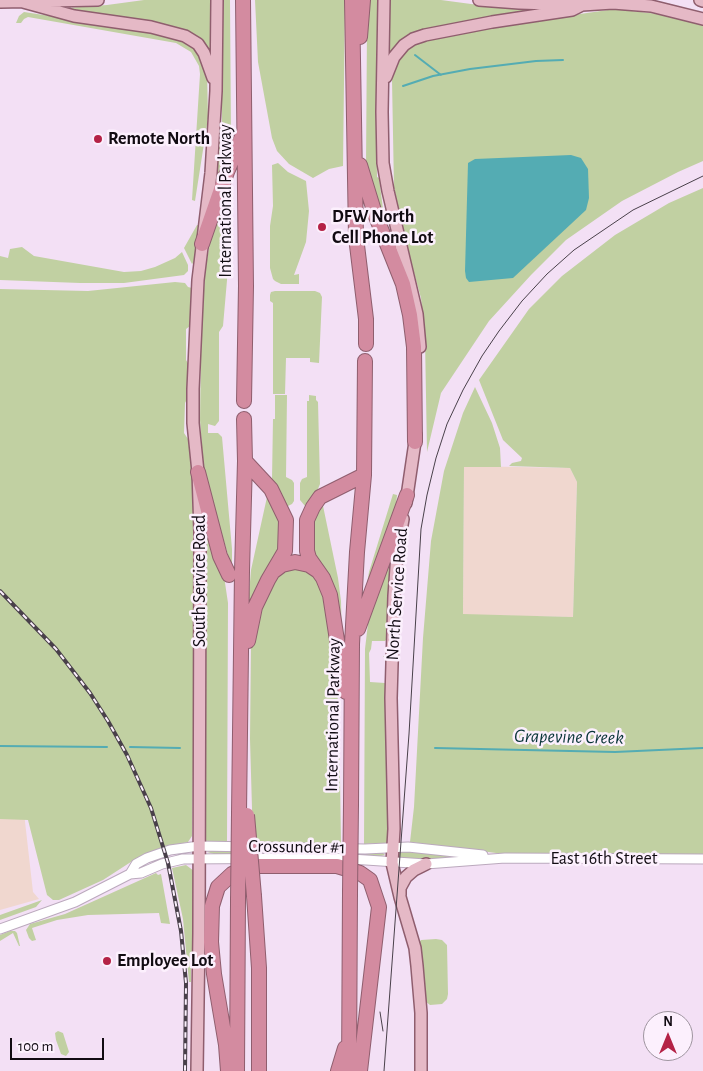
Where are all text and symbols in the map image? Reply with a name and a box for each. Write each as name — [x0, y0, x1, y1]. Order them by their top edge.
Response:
street label: International Parkway — [215, 124, 237, 278]
place label: Remote North — [108, 128, 210, 150]
marker: Remote North — [92, 133, 104, 145]
place label: DFW North Cell Phone Lot — [332, 206, 433, 248]
marker: DFW North Cell Phone Lot — [316, 221, 328, 233]
street label: South Service Road — [189, 515, 211, 647]
street label: North Service Road — [382, 527, 412, 661]
street label: International Parkway — [321, 638, 345, 792]
water label: Grapevine Creek — [514, 725, 624, 749]
street label: Crossunder #1 — [248, 835, 346, 859]
street label: East 16th Street — [550, 848, 658, 870]
place label: Employee Lot — [117, 950, 213, 972]
marker: Employee Lot — [101, 955, 113, 967]
north arrow — [643, 1011, 693, 1061]
text: N — [663, 1015, 673, 1029]
scale bar — [12, 1028, 106, 1060]
text: 100 m — [18, 1039, 53, 1054]

